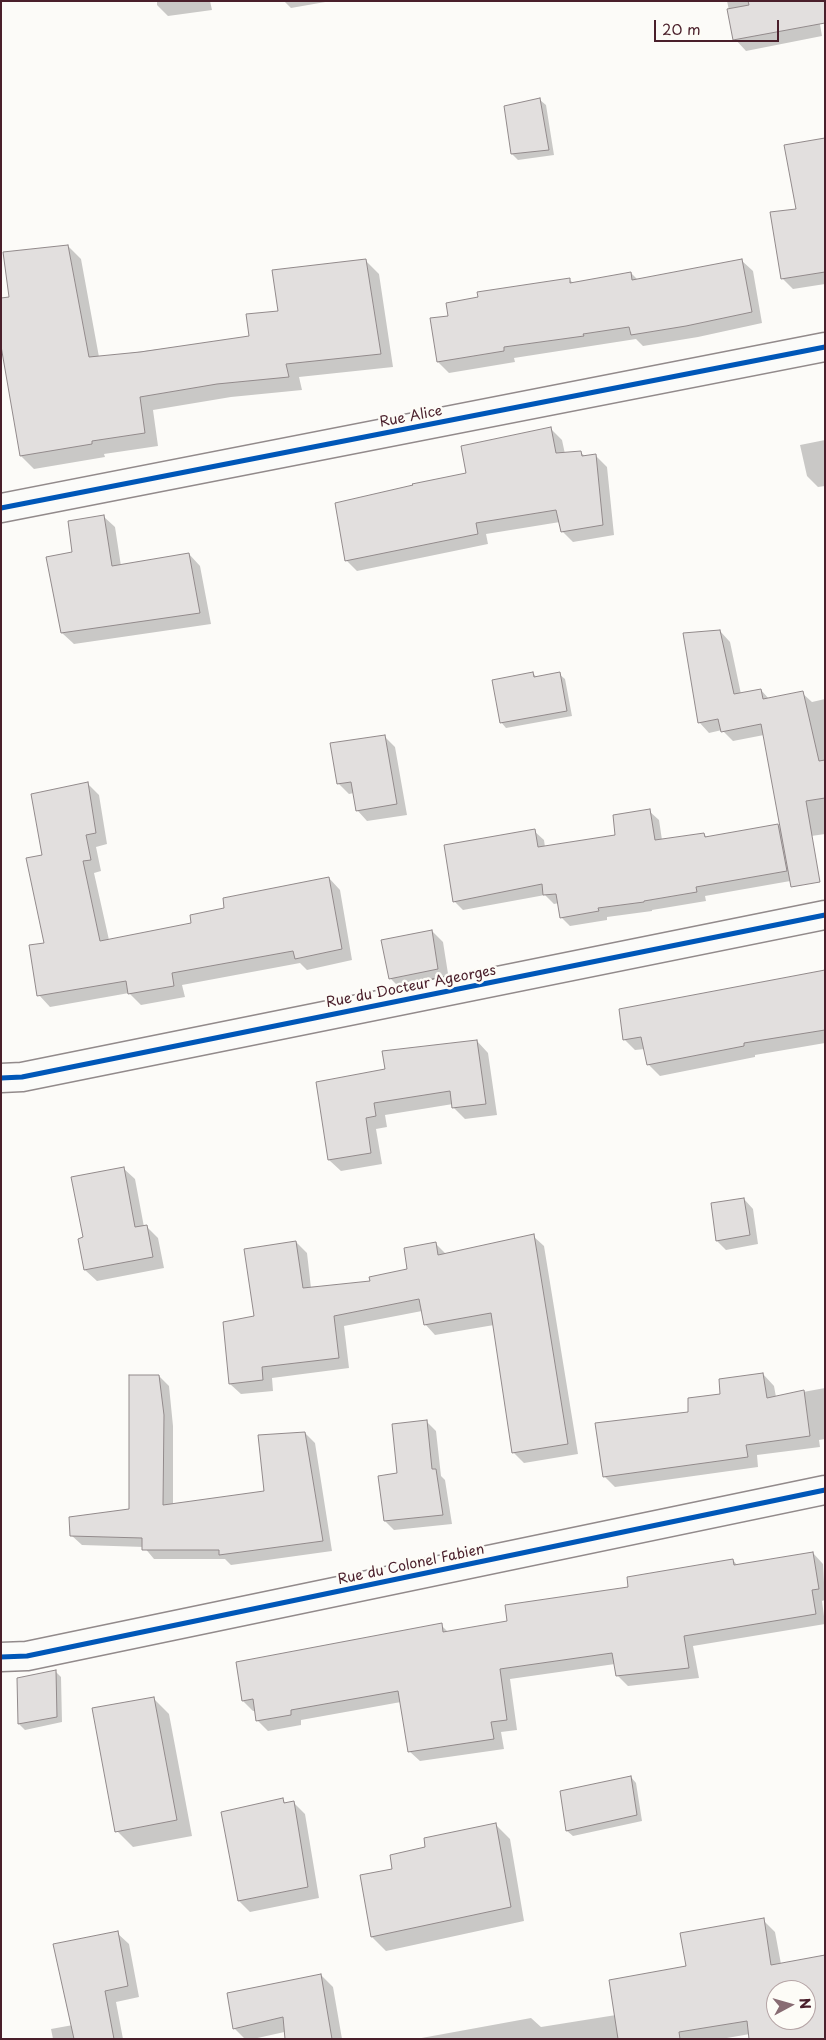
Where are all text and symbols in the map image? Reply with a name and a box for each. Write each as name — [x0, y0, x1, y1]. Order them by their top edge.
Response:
scale bar — [656, 10, 781, 42]
text: 20 m — [662, 17, 701, 40]
street label: Rue Alice — [378, 403, 444, 431]
street label: Rue du Docteur Ageorges — [325, 962, 497, 1012]
street label: Rue du Colonel Fabien — [336, 1541, 486, 1589]
north arrow — [766, 1980, 816, 2030]
text: N — [794, 1997, 816, 2010]

